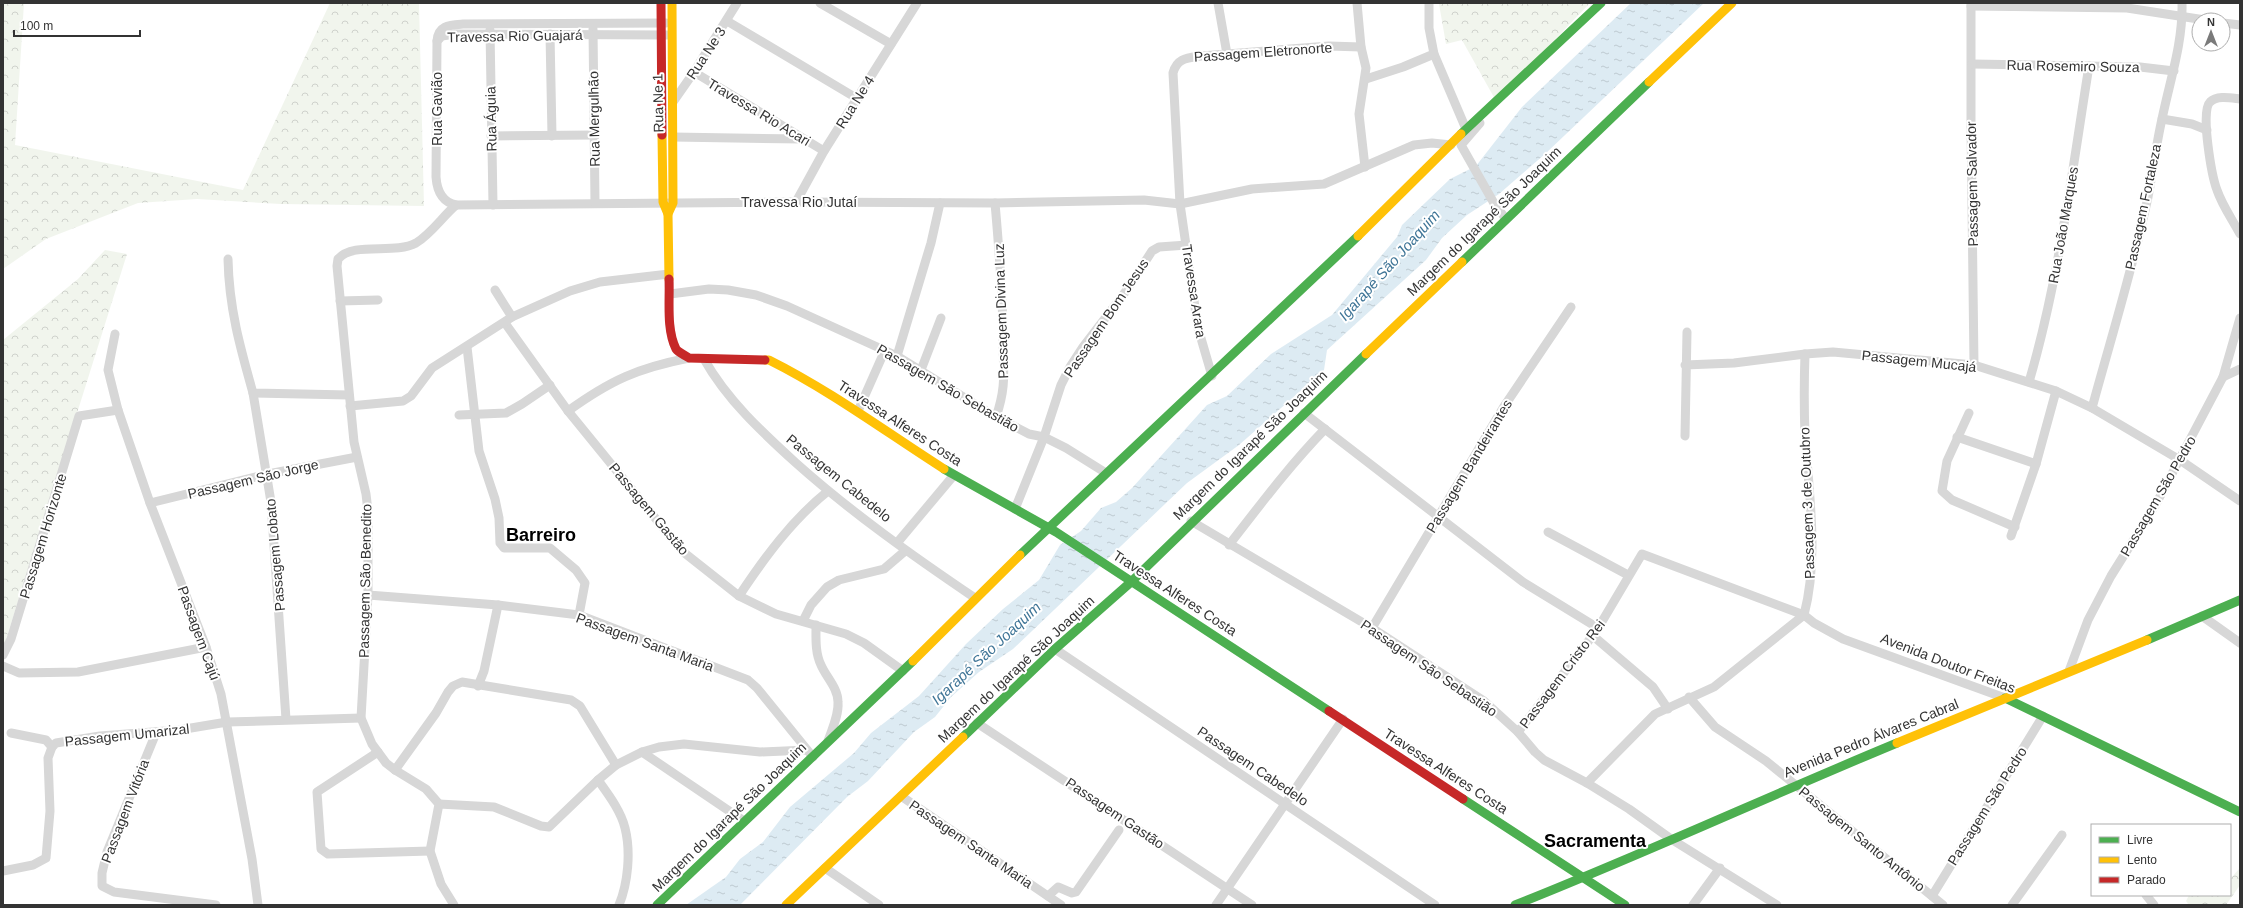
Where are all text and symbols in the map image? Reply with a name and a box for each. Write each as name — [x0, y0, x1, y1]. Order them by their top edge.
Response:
scale bar — [14, 12, 140, 38]
north arrow — [2191, 12, 2231, 52]
text: N — [2207, 16, 2215, 28]
text: 100 m — [20, 19, 53, 33]
street label: Rua Ne 3 — [683, 24, 729, 82]
street label: Travessa Rio Guajará — [447, 27, 583, 45]
street label: Passagem Eletronorte — [1193, 39, 1333, 65]
street label: Rua Rosemiro Souza — [2006, 57, 2140, 75]
street label: Rua Mergulhão — [585, 71, 603, 167]
street label: Rua Gavião — [429, 72, 445, 146]
street label: Rua Ne 1 — [649, 73, 667, 133]
street label: Rua Ne 4 — [833, 73, 878, 131]
street label: Travessa Rio Acari — [705, 75, 813, 149]
street label: Rua Águia — [482, 86, 500, 152]
street label: Passagem Salvador — [1963, 121, 1981, 247]
street label: Passagem Fortaleza — [2122, 142, 2164, 271]
street label: Margem do Igarapé São Joaquim — [1404, 143, 1564, 299]
street label: Rua João Marques — [2045, 165, 2081, 285]
street label: Travessa Rio Jutaí — [741, 194, 857, 210]
water label: Igarapé São Joaquim — [1335, 206, 1443, 324]
street label: Passagem Divina Luz — [991, 243, 1011, 379]
street label: Travessa Arara — [1179, 243, 1209, 339]
street label: Passagem Bom Jesus — [1060, 256, 1152, 380]
street label: Passagem São Sebastião — [874, 341, 1022, 435]
street label: Passagem Mucajá — [1861, 347, 1977, 375]
street label: Margem do Igarapé São Joaquim — [1170, 367, 1330, 523]
street label: Travessa Alferes Costa — [835, 377, 965, 469]
street label: Passagem Bandeirantes — [1423, 397, 1515, 535]
street label: Passagem 3 de Outubro — [1796, 427, 1818, 579]
street label: Passagem Cabedelo — [783, 431, 895, 525]
street label: Passagem São Pedro — [2117, 433, 2199, 559]
street label: Passagem São Jorge — [186, 456, 320, 502]
street label: Passagem Gastão — [606, 460, 692, 558]
street label: Passagem Horizonte — [16, 471, 70, 600]
street label: Passagem Lobato — [262, 498, 288, 612]
street label: Passagem São Benedito — [356, 504, 374, 658]
district label: Barreiro — [506, 525, 576, 545]
street label: Travessa Alferes Costa — [1110, 547, 1240, 639]
street label: Passagem Cajú — [175, 584, 223, 682]
street label: Margem do Igarapé São Joaquim — [935, 592, 1097, 746]
water label: Igarapé São Joaquim — [928, 598, 1044, 708]
street label: Passagem Santa Maria — [574, 610, 716, 674]
street label: Passagem São Sebastião — [1358, 616, 1500, 720]
street label: Passagem Cristo Rei — [1516, 617, 1608, 731]
street label: Avenida Doutor Freitas — [1878, 630, 2018, 696]
street label: Avenida Pedro Álvares Cabral — [1781, 696, 1961, 780]
street label: Passagem Umarizal — [64, 720, 190, 750]
street label: Passagem Cabedelo — [1195, 723, 1312, 809]
street label: Travessa Alferes Costa — [1381, 725, 1511, 817]
street label: Margem do Igarapé São Joaquim — [649, 739, 809, 895]
street label: Passagem São Pedro — [1944, 744, 2030, 868]
street label: Passagem Vitória — [98, 757, 152, 865]
street label: Passagem Gastão — [1063, 774, 1167, 852]
street label: Passagem Santo Antônio — [1796, 783, 1928, 895]
street label: Passagem Santa Maria — [906, 797, 1036, 891]
legend — [2091, 824, 2231, 896]
district label: Sacramenta — [1544, 831, 1647, 851]
text: Livre — [2127, 833, 2153, 847]
text: Lento — [2127, 853, 2157, 867]
text: Parado — [2127, 873, 2166, 887]

